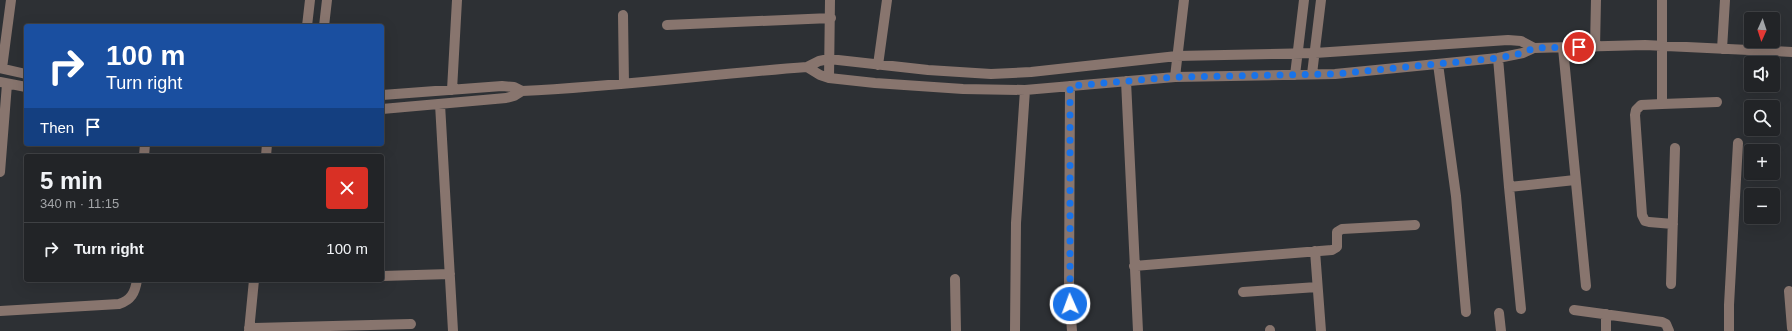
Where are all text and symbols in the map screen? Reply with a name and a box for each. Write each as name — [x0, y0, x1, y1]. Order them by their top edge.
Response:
north arrow — [1744, 12, 1780, 48]
map controls — [1744, 12, 1780, 224]
pin — [1562, 30, 1596, 64]
icon: arrive — [1568, 36, 1590, 58]
icon: right — [40, 40, 92, 92]
text: 100 m — [106, 40, 185, 71]
button: sound — [1744, 56, 1780, 92]
text: Turn right — [106, 73, 182, 93]
button: search — [1744, 100, 1780, 136]
icon: arrive — [82, 116, 104, 138]
text: Then — [40, 119, 74, 136]
button: + — [1744, 144, 1780, 180]
text: 5 min — [40, 167, 103, 194]
button: close — [326, 167, 368, 209]
button: − — [1744, 188, 1780, 224]
text: 340 m · 11:15 — [40, 196, 119, 211]
icon: right — [40, 238, 62, 260]
text: Turn right — [74, 240, 144, 257]
text: 100 m — [326, 240, 368, 257]
position arrow — [1049, 283, 1091, 325]

